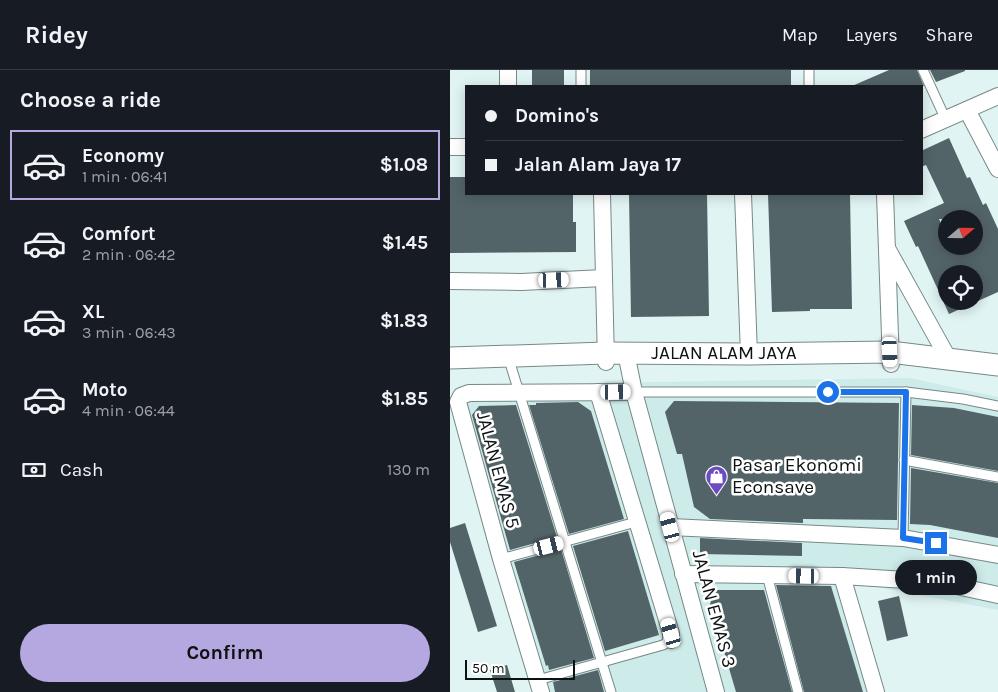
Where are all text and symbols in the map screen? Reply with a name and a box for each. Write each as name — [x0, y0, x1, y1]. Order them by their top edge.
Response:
text: Ridey — [25, 21, 88, 49]
text: Map — [782, 24, 818, 46]
text: Layers — [846, 24, 898, 46]
text: Share — [926, 24, 973, 46]
text: Choose a ride — [20, 87, 161, 113]
text: Domino's — [515, 105, 599, 127]
icon: car — [22, 143, 67, 188]
text: Economy — [82, 145, 164, 167]
text: $1.08 — [380, 154, 428, 176]
text: Jalan Alam Jaya 17 — [515, 154, 681, 176]
text: 1 min · 06:41 — [82, 167, 168, 186]
north arrow — [938, 210, 982, 255]
map controls — [938, 210, 983, 310]
icon: car — [22, 221, 67, 266]
text: Comfort — [82, 223, 156, 245]
text: $1.45 — [382, 232, 428, 254]
text: 2 min · 06:42 — [82, 245, 175, 264]
button: locate — [938, 265, 983, 310]
car — [538, 272, 569, 288]
icon: car — [22, 299, 67, 344]
text: XL — [82, 301, 104, 323]
text: $1.83 — [380, 310, 428, 332]
text: 3 min · 06:43 — [82, 323, 176, 342]
car — [881, 337, 898, 367]
street label: JALAN ALAM JAYA — [651, 342, 797, 364]
icon: car — [22, 377, 67, 422]
text: Moto — [82, 379, 128, 401]
route start — [817, 381, 839, 403]
car — [600, 384, 631, 400]
text: $1.85 — [381, 388, 428, 410]
text: 4 min · 06:44 — [82, 401, 175, 420]
street label: JALAN EMAS 5 — [472, 409, 524, 531]
place label: Pasar Ekonomi Econsave — [732, 454, 862, 498]
icon: cash — [20, 456, 48, 484]
text: Cash — [60, 459, 104, 481]
text: 130 m — [387, 460, 430, 479]
shop icon: Pasar Ekonomi Econsave — [704, 464, 728, 495]
car — [658, 511, 681, 543]
route end — [925, 532, 947, 554]
car — [532, 535, 565, 557]
street label: JALAN EMAS 3 — [688, 548, 740, 670]
callout: 1 min — [895, 560, 977, 596]
car — [788, 568, 819, 584]
text: 1 min — [916, 568, 956, 587]
car — [659, 616, 682, 650]
button: Confirm — [20, 624, 430, 682]
scale bar — [465, 657, 575, 680]
text: 50 m — [472, 660, 505, 677]

